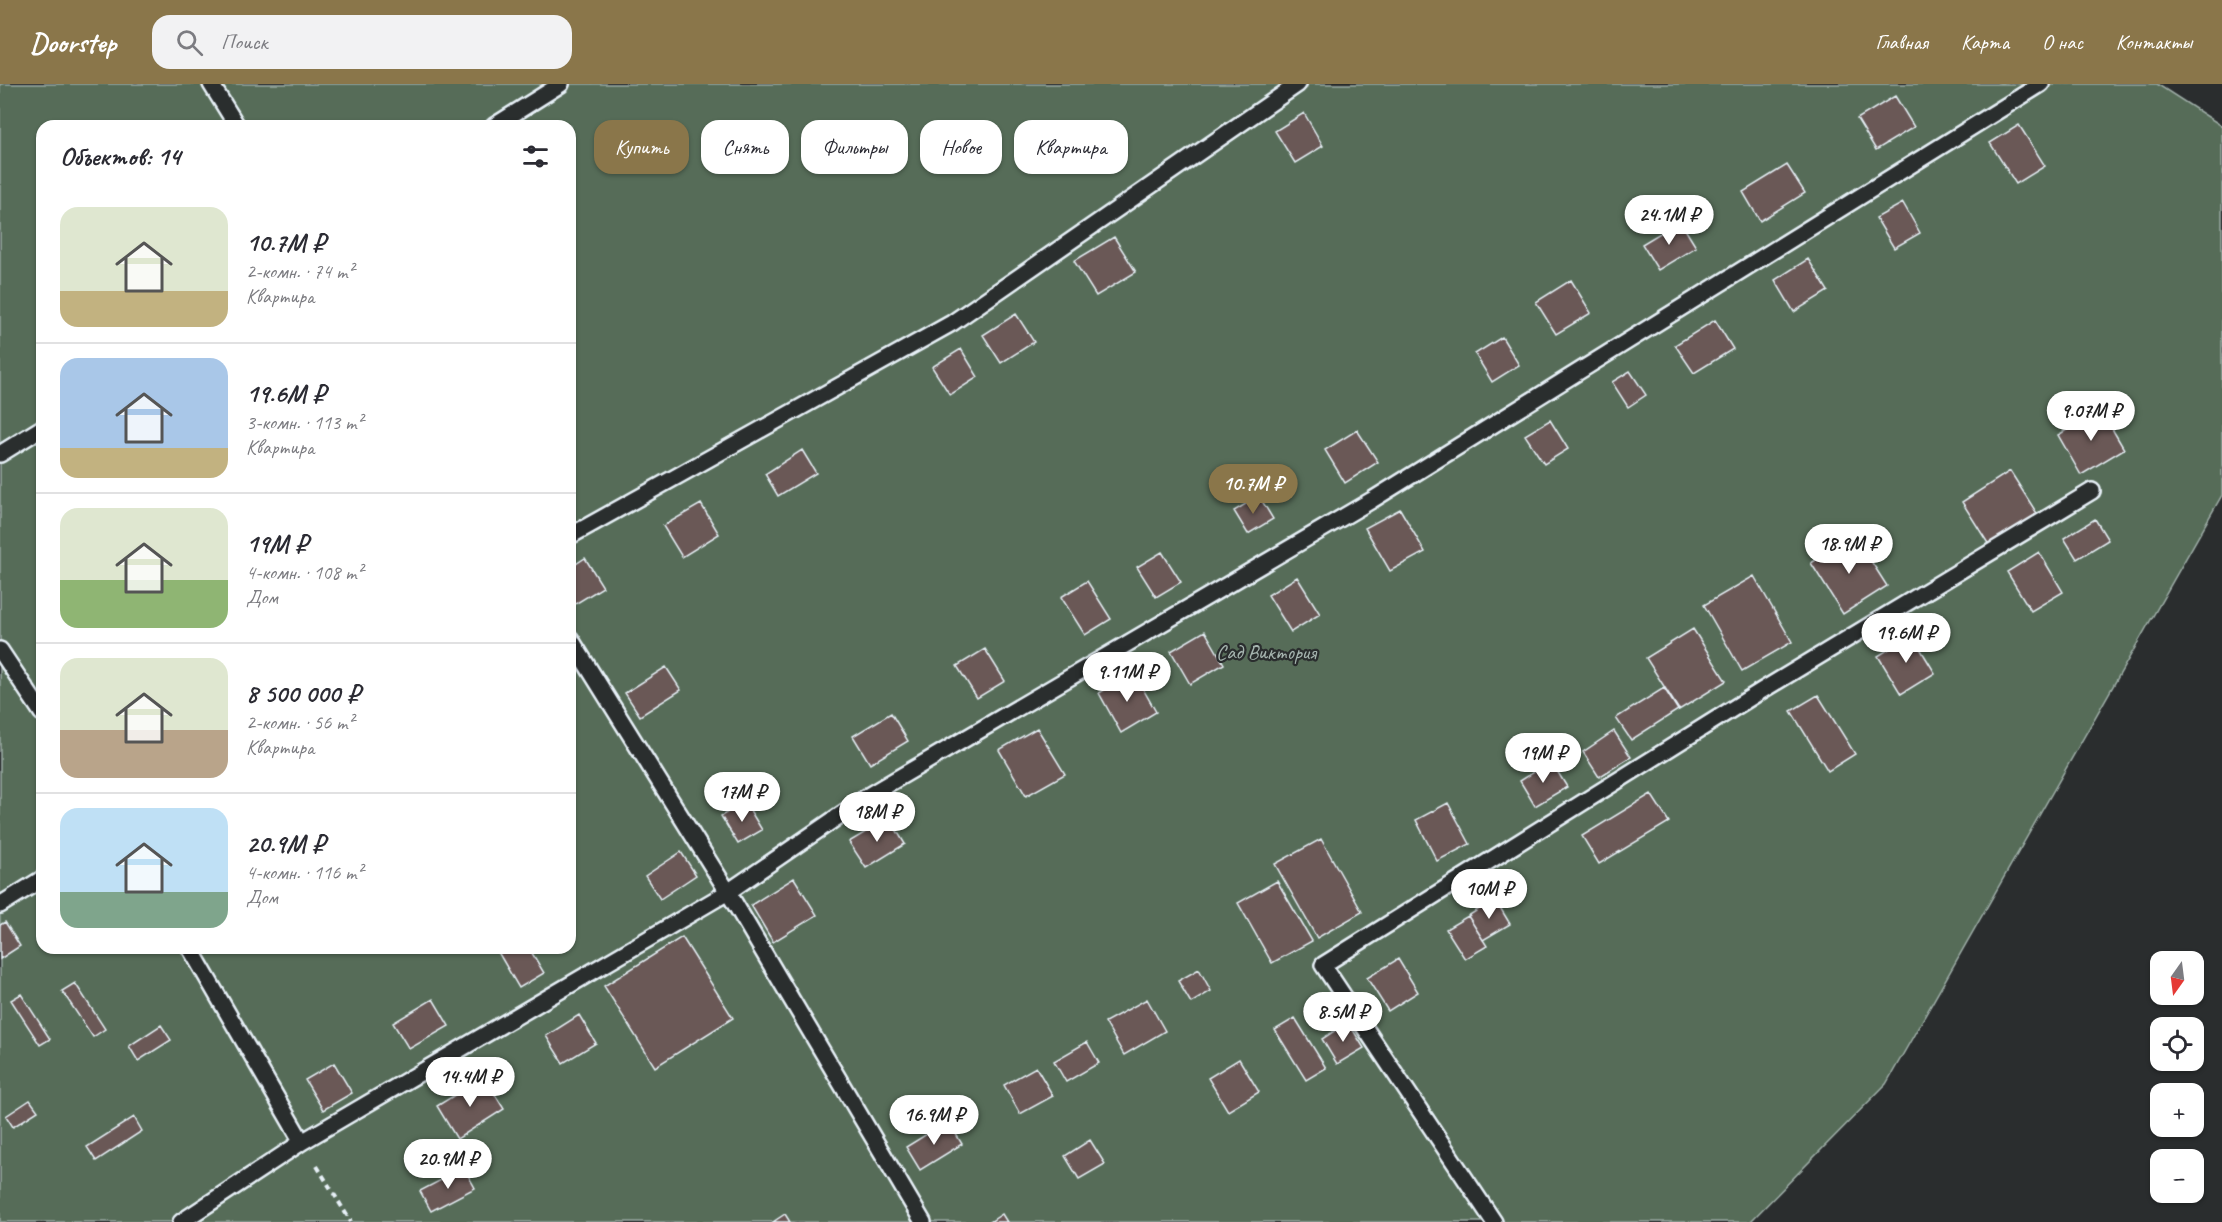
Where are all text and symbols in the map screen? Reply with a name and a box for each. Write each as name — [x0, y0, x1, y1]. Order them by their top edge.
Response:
search box — [152, 15, 572, 69]
text: Doorstep — [30, 25, 116, 60]
icon: search — [173, 26, 206, 59]
text: Поиск — [221, 28, 268, 56]
text: Главная — [1875, 29, 1928, 55]
text: Карта — [1961, 29, 2009, 55]
text: О нас — [2042, 29, 2083, 55]
text: Контакты — [2116, 29, 2192, 55]
chip: Купить — [594, 120, 689, 174]
chip: Снять — [701, 120, 789, 174]
chip: Фильтры — [801, 120, 908, 174]
chip: Новое — [920, 120, 1002, 174]
chip: Квартира — [1014, 120, 1128, 174]
text: Объектов: 14 — [60, 140, 180, 173]
icon: filters — [519, 140, 552, 173]
pin: 24.1M ₽ — [1614, 195, 1724, 246]
text: 24.1M ₽ — [1639, 202, 1699, 227]
text: 10.7M ₽ — [246, 226, 325, 259]
icon: home — [108, 231, 180, 303]
text: 2-комн. · 74 m² — [246, 259, 354, 284]
text: Квартира — [246, 284, 314, 309]
text: 19.6M ₽ — [246, 377, 325, 410]
icon: home — [108, 382, 180, 454]
pin: 9.07M ₽ — [2036, 391, 2146, 442]
text: 9.07M ₽ — [2061, 398, 2121, 423]
text: 3-комн. · 113 m² — [246, 410, 363, 435]
text: Квартира — [246, 435, 314, 460]
pin: 10.7M ₽ — [1198, 464, 1308, 515]
text: 10.7M ₽ — [1223, 471, 1283, 496]
pin: 18.9M ₽ — [1794, 524, 1904, 575]
text: 19M ₽ — [246, 527, 308, 560]
text: 18.9M ₽ — [1819, 531, 1879, 556]
icon: home — [108, 532, 180, 604]
text: 4-комн. · 108 m² — [246, 560, 363, 585]
text: Дом — [246, 585, 278, 610]
pin: 19.6M ₽ — [1851, 613, 1961, 664]
text: 19.6M ₽ — [1876, 620, 1936, 645]
park label: Сад Виктория — [1216, 639, 1317, 665]
pin: 9.11M ₽ — [1072, 652, 1182, 703]
text: 9.11M ₽ — [1097, 659, 1157, 684]
text: 8 500 000 ₽ — [246, 677, 360, 710]
icon: home — [108, 682, 180, 754]
text: 2-комн. · 56 m² — [246, 710, 354, 735]
pin: 19M ₽ — [1501, 733, 1585, 784]
text: Квартира — [246, 735, 314, 760]
text: 19M ₽ — [1519, 740, 1567, 765]
pin: 17M ₽ — [700, 772, 784, 823]
text: 17M ₽ — [718, 779, 766, 804]
pin: 18M ₽ — [835, 792, 919, 843]
text: 18M ₽ — [853, 799, 901, 824]
text: 20.9M ₽ — [246, 827, 325, 860]
icon: home — [108, 832, 180, 904]
text: 4-комн. · 116 m² — [246, 860, 363, 885]
pin: 10M ₽ — [1447, 869, 1531, 920]
text: 10M ₽ — [1465, 876, 1513, 901]
text: Дом — [246, 885, 278, 910]
north arrow — [2150, 951, 2204, 1005]
map controls — [2150, 951, 2204, 1203]
pin: 8.5M ₽ — [1294, 992, 1392, 1043]
text: 8.5M ₽ — [1317, 999, 1369, 1024]
button: locate — [2150, 1017, 2204, 1071]
pin: 14.4M ₽ — [415, 1057, 525, 1108]
text: 14.4M ₽ — [440, 1064, 500, 1089]
button: + — [2150, 1083, 2204, 1137]
pin: 16.9M ₽ — [879, 1095, 989, 1146]
text: 16.9M ₽ — [904, 1102, 964, 1127]
pin: 20.9M ₽ — [393, 1139, 503, 1190]
text: 20.9M ₽ — [418, 1146, 478, 1171]
button: − — [2150, 1149, 2204, 1203]

